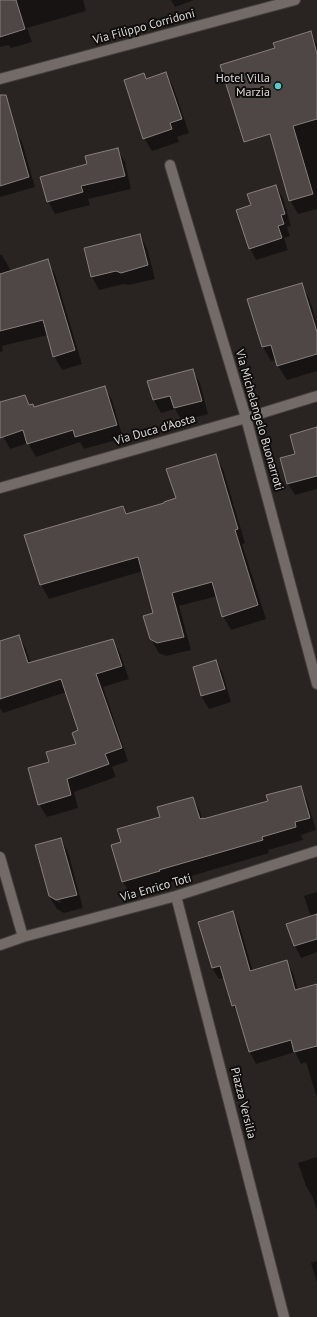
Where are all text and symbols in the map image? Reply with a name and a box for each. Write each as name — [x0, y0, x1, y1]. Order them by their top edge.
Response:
street label: Via Filippo Corridoni — [91, 6, 197, 48]
place label: Hotel Villa Marzia — [216, 72, 270, 100]
marker: Hotel Villa Marzia — [273, 81, 283, 91]
street label: Via Michelangelo Buonarroti — [232, 348, 286, 492]
street label: Via Duca d'Aosta — [113, 411, 197, 449]
street label: Via Enrico Toti — [119, 871, 193, 905]
street label: Piazza Versilia — [227, 1066, 259, 1140]

